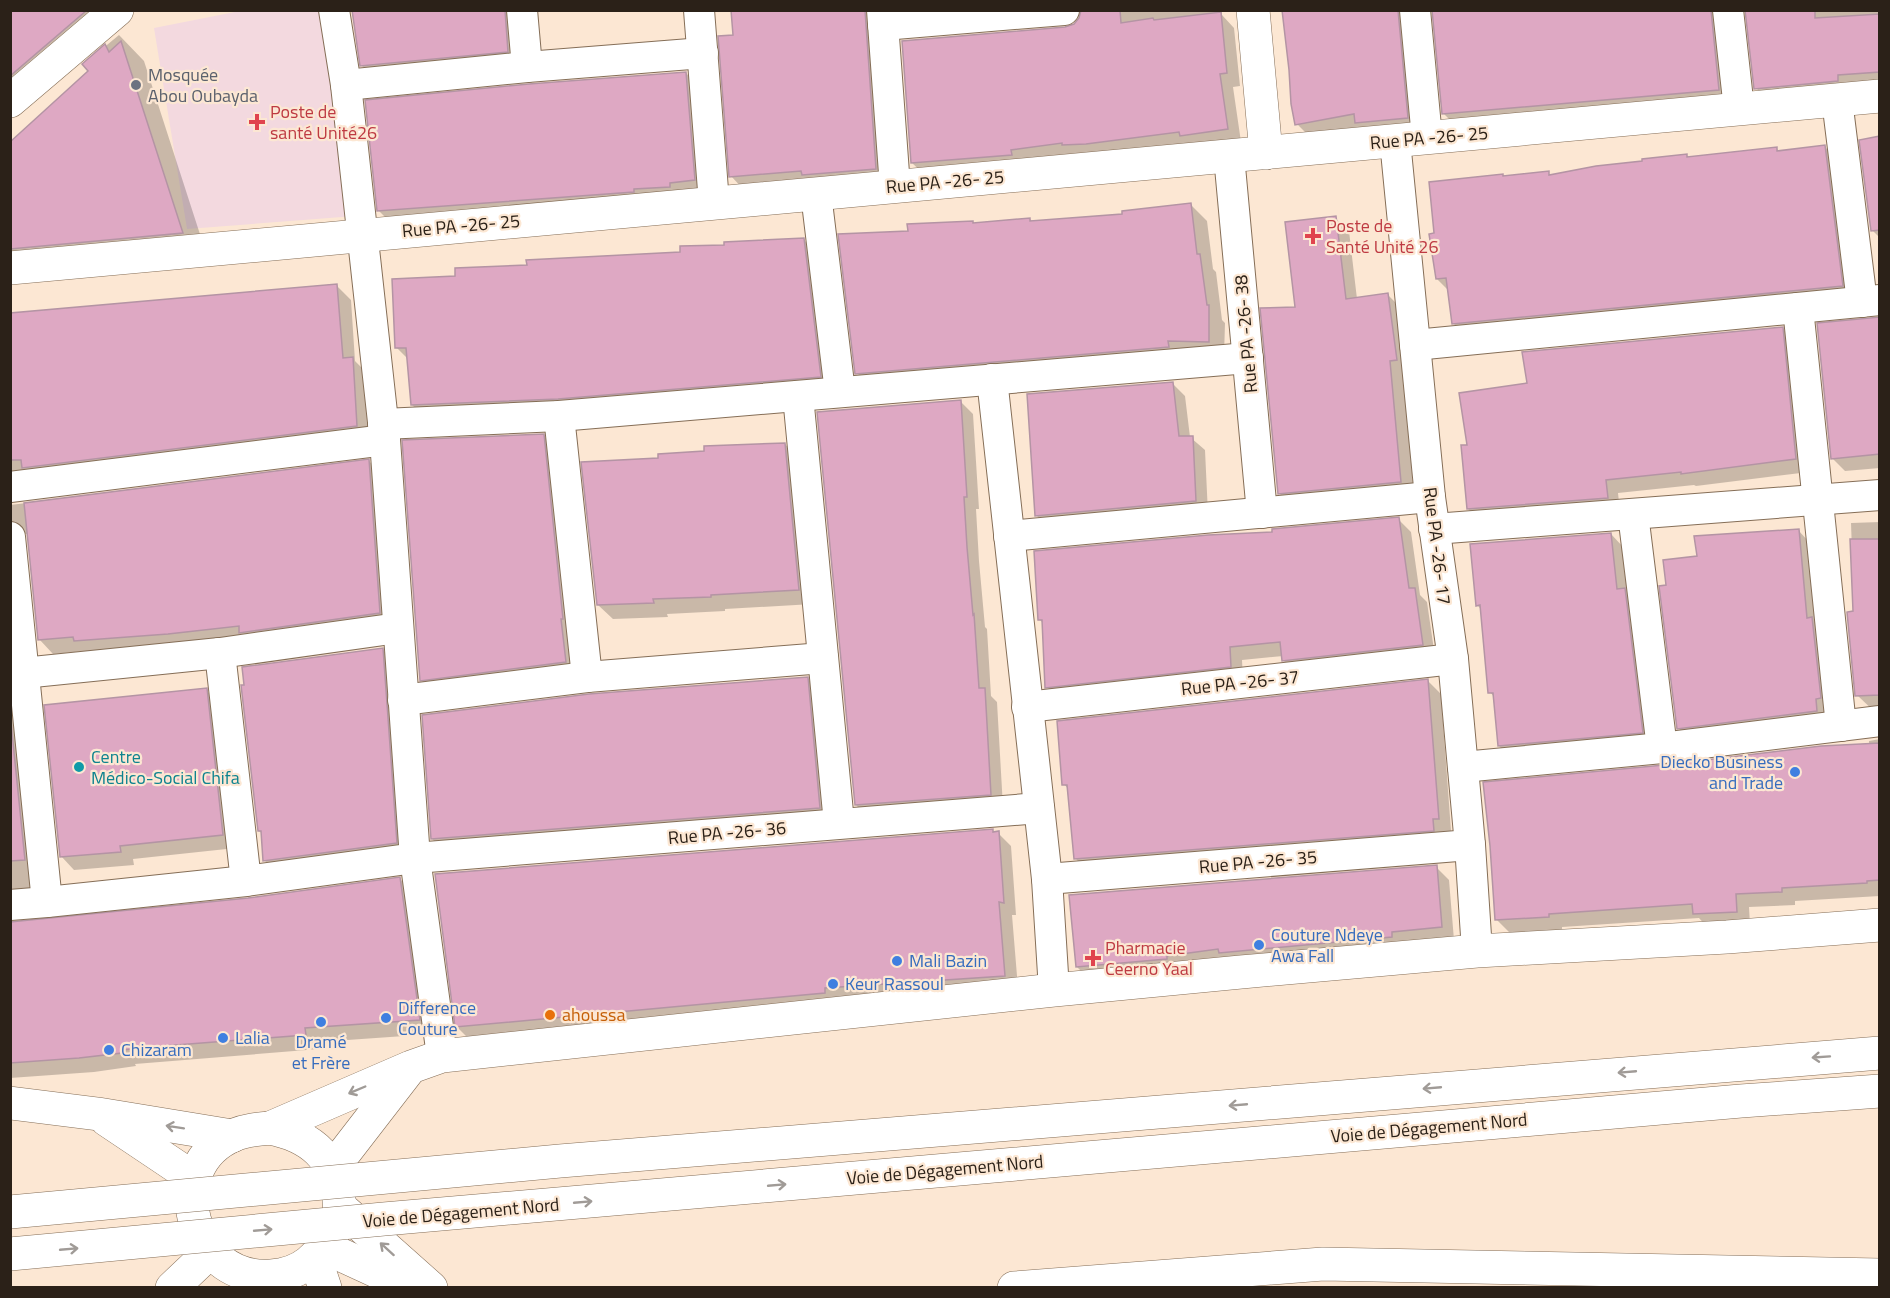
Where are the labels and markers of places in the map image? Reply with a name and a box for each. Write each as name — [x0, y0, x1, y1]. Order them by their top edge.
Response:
place label: Mosquée Abou Oubayda — [148, 61, 258, 109]
marker: Mosquée Abou Oubayda — [129, 78, 143, 92]
place label: Poste de santé Unité26 — [270, 98, 377, 146]
marker: Poste de santé Unité26 — [248, 113, 266, 131]
place label: Poste de Santé Unité 26 — [1326, 212, 1438, 260]
marker: Poste de Santé Unité 26 — [1304, 227, 1322, 245]
place label: Centre Médico-Social Chifa — [91, 743, 240, 791]
place label: Diecko Business and Trade — [1660, 748, 1783, 796]
marker: Centre Médico-Social Chifa — [72, 760, 86, 774]
marker: Diecko Business and Trade — [1788, 765, 1802, 779]
place label: Couture Ndeye Awa Fall — [1271, 921, 1383, 969]
place label: Pharmacie Ceerno Yaal — [1105, 934, 1193, 982]
marker: Couture Ndeye Awa Fall — [1252, 938, 1266, 952]
place label: Mali Bazin — [909, 947, 987, 974]
marker: Pharmacie Ceerno Yaal — [1086, 951, 1100, 965]
marker: Mali Bazin — [890, 954, 904, 968]
place label: Keur Rassoul — [845, 970, 944, 997]
marker: Keur Rassoul — [826, 977, 840, 991]
place label: Difference Couture — [398, 994, 476, 1042]
place label: ahoussa — [562, 1001, 626, 1028]
marker: ahoussa — [543, 1008, 557, 1022]
marker: Difference Couture — [379, 1011, 393, 1025]
marker: Dramé et Frère — [314, 1015, 328, 1029]
place label: Lalia — [235, 1024, 270, 1051]
place label: Dramé et Frère — [292, 1028, 350, 1076]
marker: Lalia — [216, 1031, 230, 1045]
place label: Chizaram — [121, 1036, 192, 1063]
marker: Chizaram — [102, 1043, 116, 1057]

